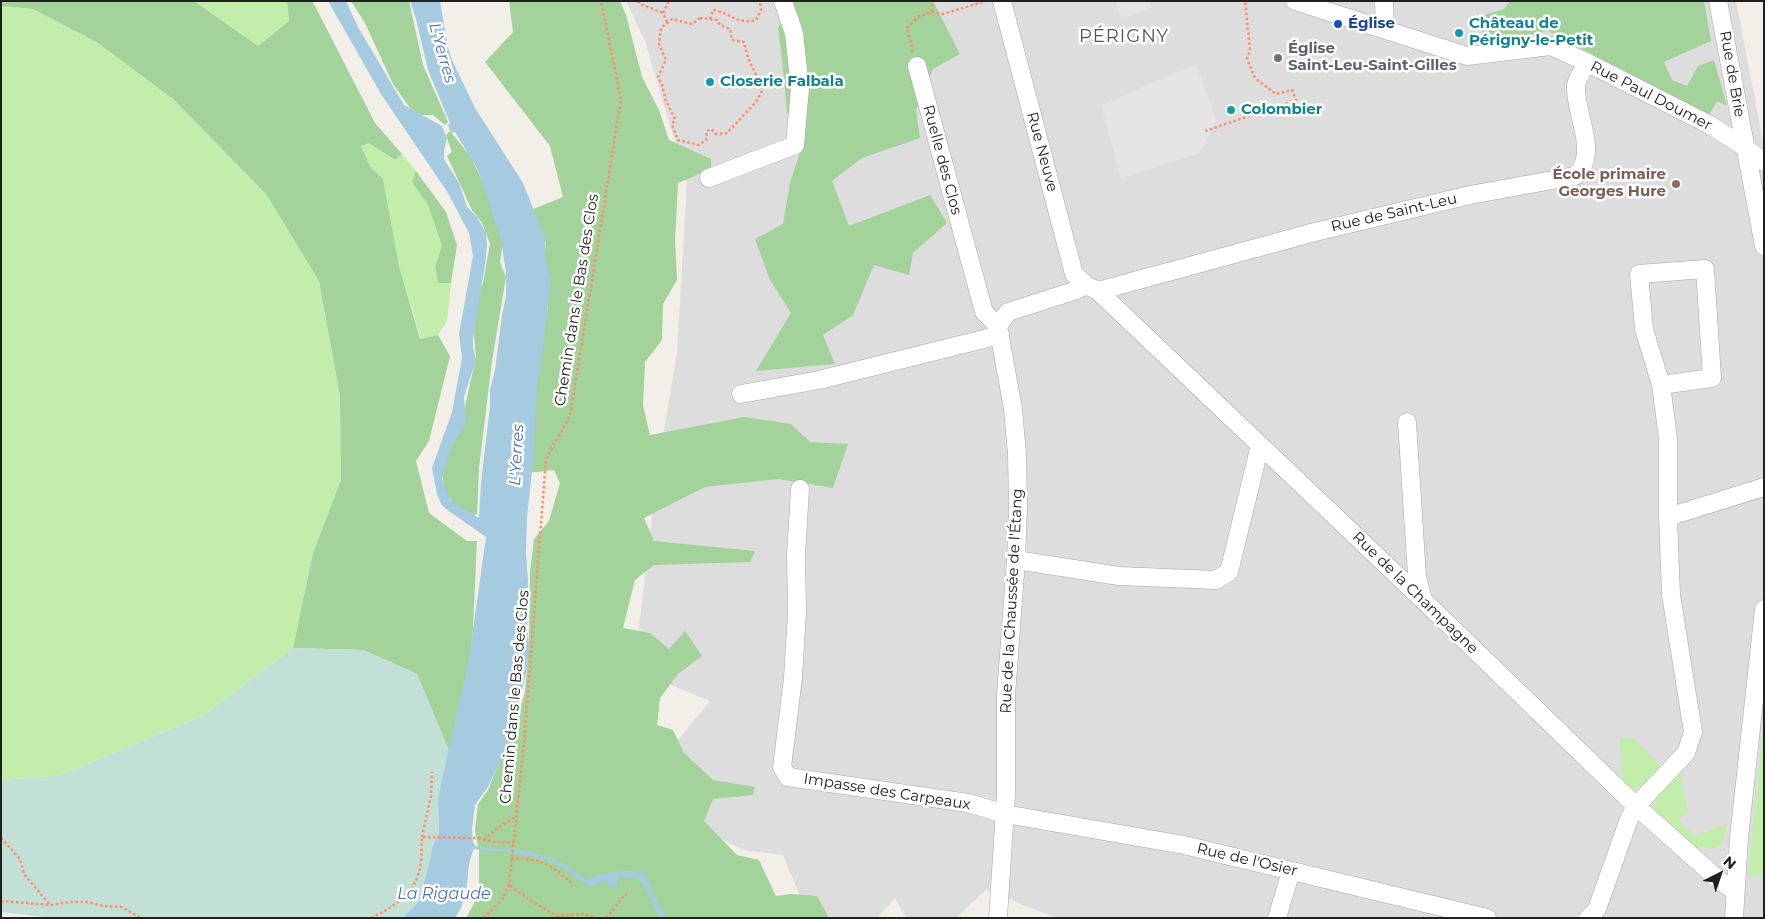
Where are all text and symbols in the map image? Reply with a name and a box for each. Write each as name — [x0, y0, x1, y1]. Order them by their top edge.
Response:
place label: Église — [1348, 15, 1395, 33]
place label: Château de Périgny-le-Petit — [1469, 15, 1593, 50]
marker: Église — [1332, 18, 1344, 30]
water label: L'Yerres — [424, 21, 460, 85]
district label: PÉRIGNY — [1078, 26, 1170, 48]
marker: Château de Périgny-le-Petit — [1453, 27, 1465, 39]
street label: Rue de Brie — [1716, 29, 1748, 119]
place label: Église Saint-Leu-Saint-Gilles — [1288, 40, 1457, 75]
marker: Église Saint-Leu-Saint-Gilles — [1272, 52, 1284, 64]
street label: Rue Paul Doumer — [1587, 58, 1715, 134]
place label: Closerie Falbala — [720, 73, 844, 91]
marker: Closerie Falbala — [704, 76, 716, 88]
place label: Colombier — [1241, 101, 1322, 119]
street label: Ruelle des Clos — [919, 103, 965, 217]
marker: Colombier — [1225, 104, 1237, 116]
street label: Rue Neuve — [1023, 110, 1061, 194]
place label: École primaire Georges Hure — [1553, 166, 1666, 201]
marker: École primaire Georges Hure — [1670, 178, 1682, 190]
street label: Rue de Saint-Leu — [1329, 190, 1459, 236]
street label: Chemin dans le Bas des Clos — [551, 193, 603, 407]
water label: L'Yerres — [506, 424, 528, 486]
street label: Rue de la Chaussée de l'Étang — [997, 488, 1027, 714]
street label: Rue de la Champagne — [1348, 528, 1482, 658]
street label: Chemin dans le Bas des Clos — [497, 589, 533, 805]
street label: Impasse des Carpeaux — [802, 770, 972, 814]
street label: Rue de l'Osier — [1195, 840, 1299, 880]
north arrow — [1695, 849, 1745, 899]
text: N — [1720, 852, 1740, 873]
water label: La Rigaude — [397, 884, 491, 904]

